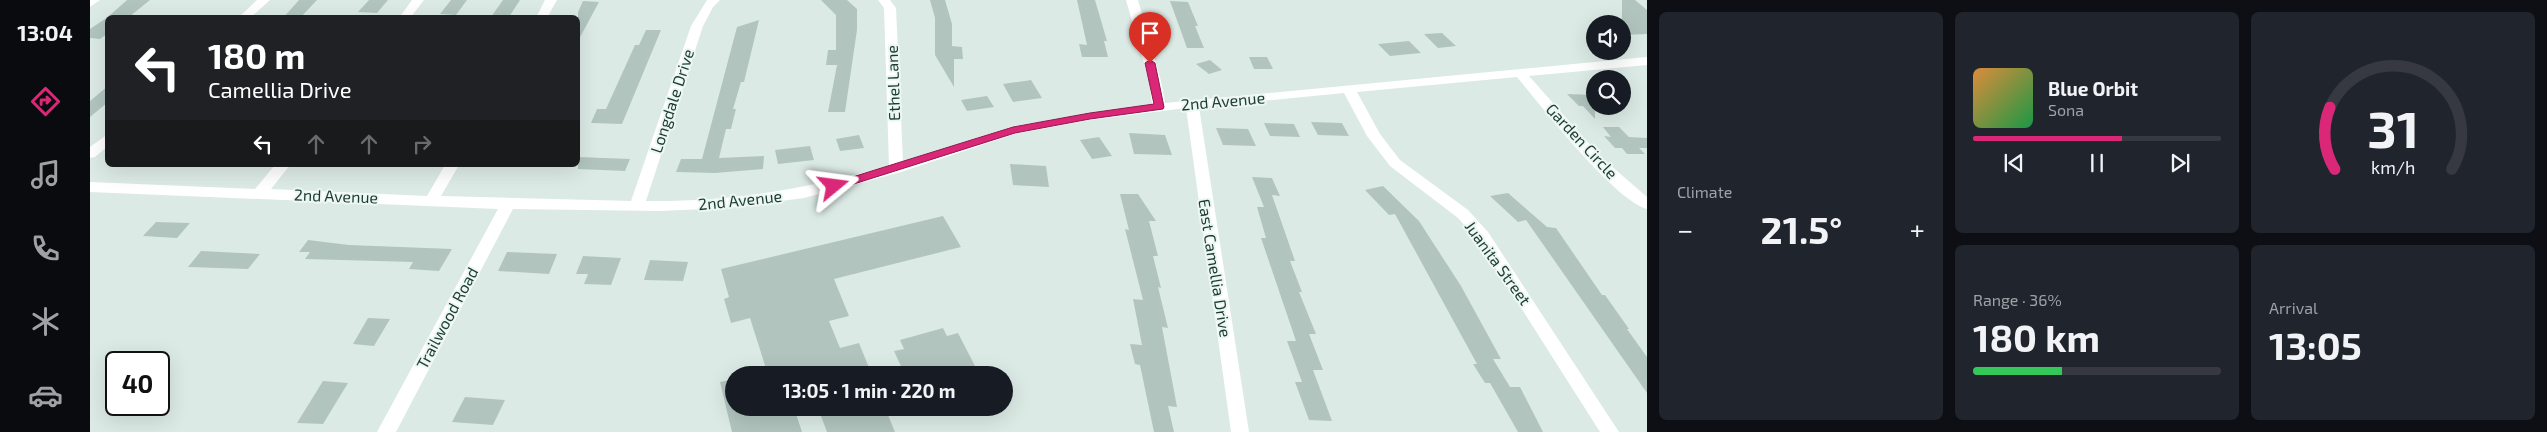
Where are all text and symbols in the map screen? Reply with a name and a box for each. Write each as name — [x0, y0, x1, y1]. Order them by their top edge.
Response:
pin — [1129, 12, 1171, 63]
map controls — [1586, 15, 1631, 115]
button: sound — [1586, 15, 1631, 60]
text: 13:04 — [17, 19, 73, 45]
icon: arrive — [1136, 19, 1164, 47]
text: 180 m — [208, 34, 305, 76]
icon: left — [125, 35, 190, 100]
street label: Ethel Lane — [882, 45, 903, 121]
street label: Longdale Drive — [646, 46, 697, 155]
button: search — [1586, 70, 1631, 115]
text: Camellia Drive — [208, 76, 351, 102]
text: Blue Orbit — [2048, 77, 2138, 100]
icon: directions — [28, 84, 63, 119]
street label: 2nd Avenue — [1180, 87, 1266, 114]
text: 31 — [2367, 96, 2419, 158]
street label: Garden Circle — [1543, 99, 1622, 182]
text: Sona — [2048, 100, 2084, 119]
icon: left — [249, 130, 277, 158]
icon: ahead — [302, 130, 330, 158]
icon: ahead — [355, 130, 383, 158]
icon: right — [408, 130, 436, 158]
icon: previous — [2000, 149, 2028, 177]
icon: pause — [2083, 149, 2111, 177]
icon: next — [2166, 149, 2194, 177]
text: km/h — [2371, 156, 2415, 178]
icon: music — [28, 157, 63, 192]
position arrow — [807, 159, 859, 211]
text: Climate — [1677, 182, 1732, 201]
street label: 2nd Avenue — [294, 185, 378, 206]
street label: 2nd Avenue — [697, 186, 783, 213]
street label: East Camellia Drive — [1195, 197, 1236, 338]
text: 21.5° — [1761, 206, 1842, 252]
text: − — [1677, 212, 1693, 246]
text: + — [1910, 212, 1925, 246]
street label: Juanita Street — [1461, 217, 1535, 309]
icon: phone — [28, 231, 63, 266]
street label: Trailwood Road — [412, 264, 481, 372]
text: Range · 36% — [1973, 290, 2062, 309]
text: Arrival — [2269, 298, 2318, 317]
icon: climate — [28, 304, 63, 339]
text: 180 km — [1973, 314, 2100, 360]
text: 13:05 — [2269, 322, 2362, 368]
speed limit sign: 40 — [105, 351, 170, 416]
icon: car — [28, 378, 63, 413]
text: 13:05 · 1 min · 220 m — [783, 379, 955, 402]

